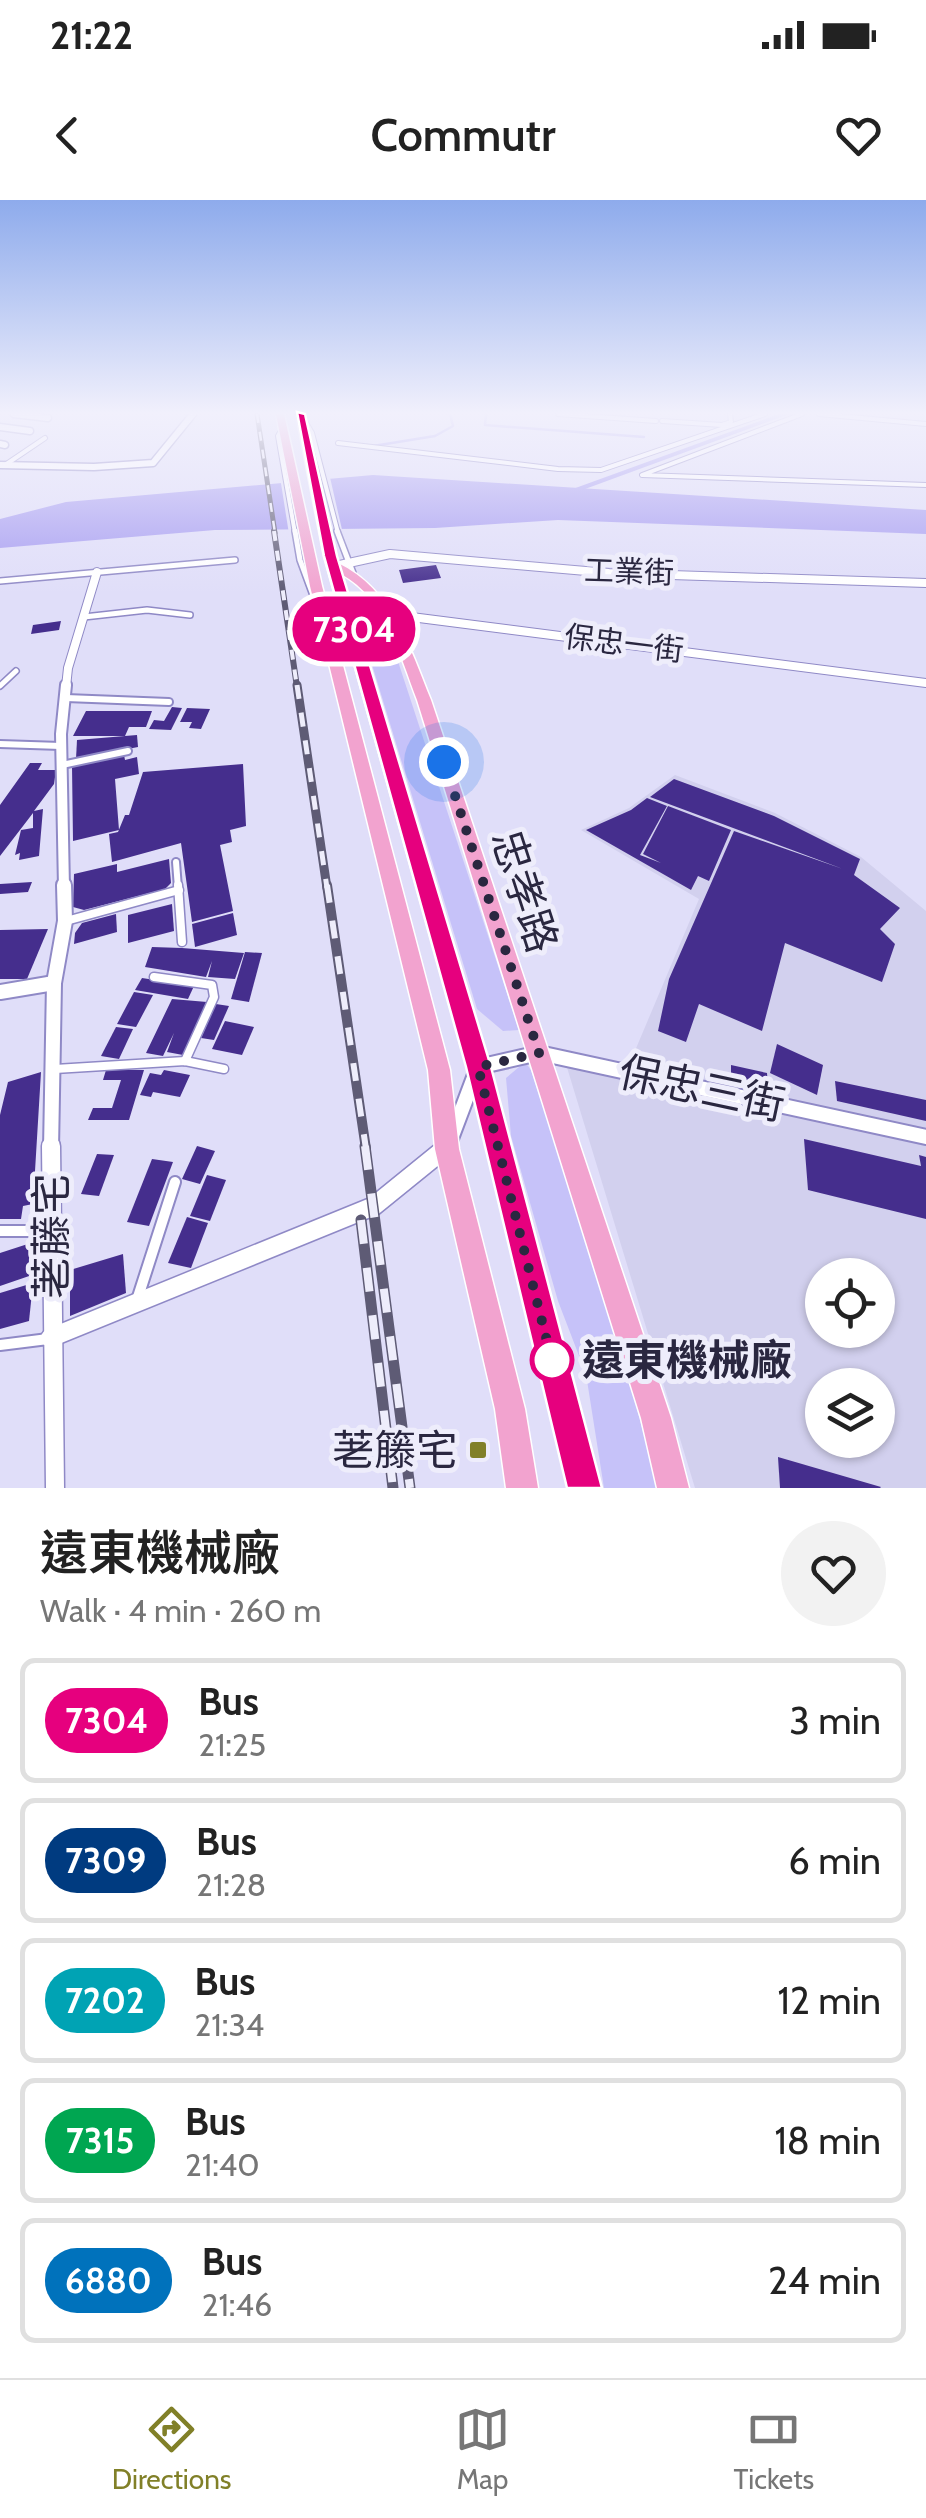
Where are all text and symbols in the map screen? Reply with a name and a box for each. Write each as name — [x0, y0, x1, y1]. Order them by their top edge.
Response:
text: 21:22 — [50, 12, 133, 59]
icon: back — [40, 108, 95, 163]
text: Commutr — [370, 108, 556, 162]
icon: heart — [831, 108, 886, 163]
street label: 工業街 — [583, 551, 675, 592]
line badge: 7304 — [284, 596, 424, 662]
text: 7304 — [312, 608, 396, 651]
street label: 保忠一街 — [562, 618, 686, 669]
your location — [419, 737, 469, 787]
street label: 忠孝路 — [481, 823, 569, 959]
street label: 保忠三街 — [614, 1045, 790, 1131]
street label: 荖藤宅 — [25, 1173, 77, 1299]
map controls — [805, 1258, 895, 1458]
button: locate — [805, 1258, 895, 1348]
place label: 遠東機械廠 — [582, 1334, 792, 1386]
marker: 遠東機械廠 — [531, 1339, 573, 1381]
button: layers — [805, 1368, 895, 1458]
place label: 荖籐宅 — [332, 1424, 458, 1476]
marker: 荖籐宅 — [467, 1439, 489, 1461]
button: heart — [781, 1521, 886, 1626]
text: 遠東機械廠 — [40, 1524, 280, 1582]
text: Walk · 4 min · 260 m — [40, 1591, 321, 1630]
text: Bus — [198, 1678, 259, 1725]
text: 3 min — [789, 1697, 881, 1744]
text: 7304 — [65, 1699, 148, 1742]
text: 21:25 — [198, 1725, 266, 1764]
text: Bus — [196, 1818, 257, 1865]
text: 6 min — [788, 1837, 881, 1884]
text: 7309 — [65, 1839, 146, 1882]
text: 21:28 — [196, 1865, 266, 1904]
text: Bus — [195, 1958, 255, 2005]
text: 12 min — [778, 1977, 881, 2024]
text: 7202 — [65, 1979, 145, 2022]
text: 21:34 — [195, 2005, 264, 2044]
text: Bus — [185, 2098, 246, 2145]
text: 18 min — [774, 2117, 881, 2164]
text: 7315 — [66, 2119, 134, 2162]
text: 21:40 — [185, 2145, 260, 2184]
text: Bus — [202, 2238, 262, 2285]
text: 24 min — [768, 2257, 881, 2304]
text: 6880 — [65, 2259, 152, 2302]
text: 21:46 — [202, 2285, 272, 2324]
tab: Directions — [112, 2402, 231, 2496]
tab: Map — [455, 2402, 510, 2496]
tab: Tickets — [734, 2402, 814, 2496]

